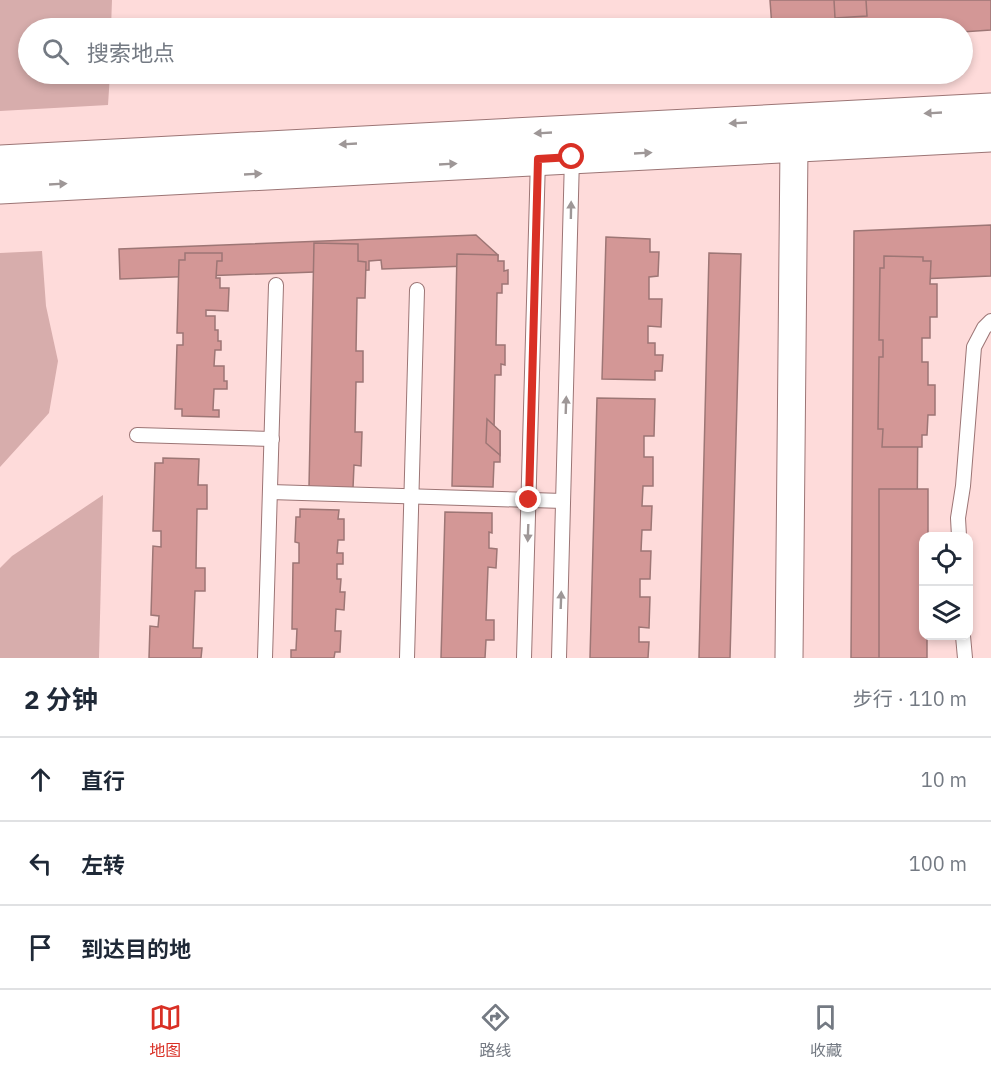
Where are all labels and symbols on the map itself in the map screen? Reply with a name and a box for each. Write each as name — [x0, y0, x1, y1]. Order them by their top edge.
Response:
one-way arrow — [923, 108, 942, 118]
one-way arrow — [728, 119, 747, 128]
one-way arrow — [534, 129, 553, 138]
one-way arrow — [339, 139, 358, 148]
route start — [558, 143, 584, 169]
one-way arrow — [633, 149, 652, 158]
one-way arrow — [438, 159, 457, 168]
one-way arrow — [244, 170, 263, 179]
one-way arrow — [49, 180, 68, 189]
one-way arrow — [566, 200, 576, 219]
one-way arrow — [561, 395, 571, 414]
route end — [515, 486, 541, 512]
one-way arrow — [523, 523, 532, 542]
one-way arrow — [556, 590, 565, 609]

